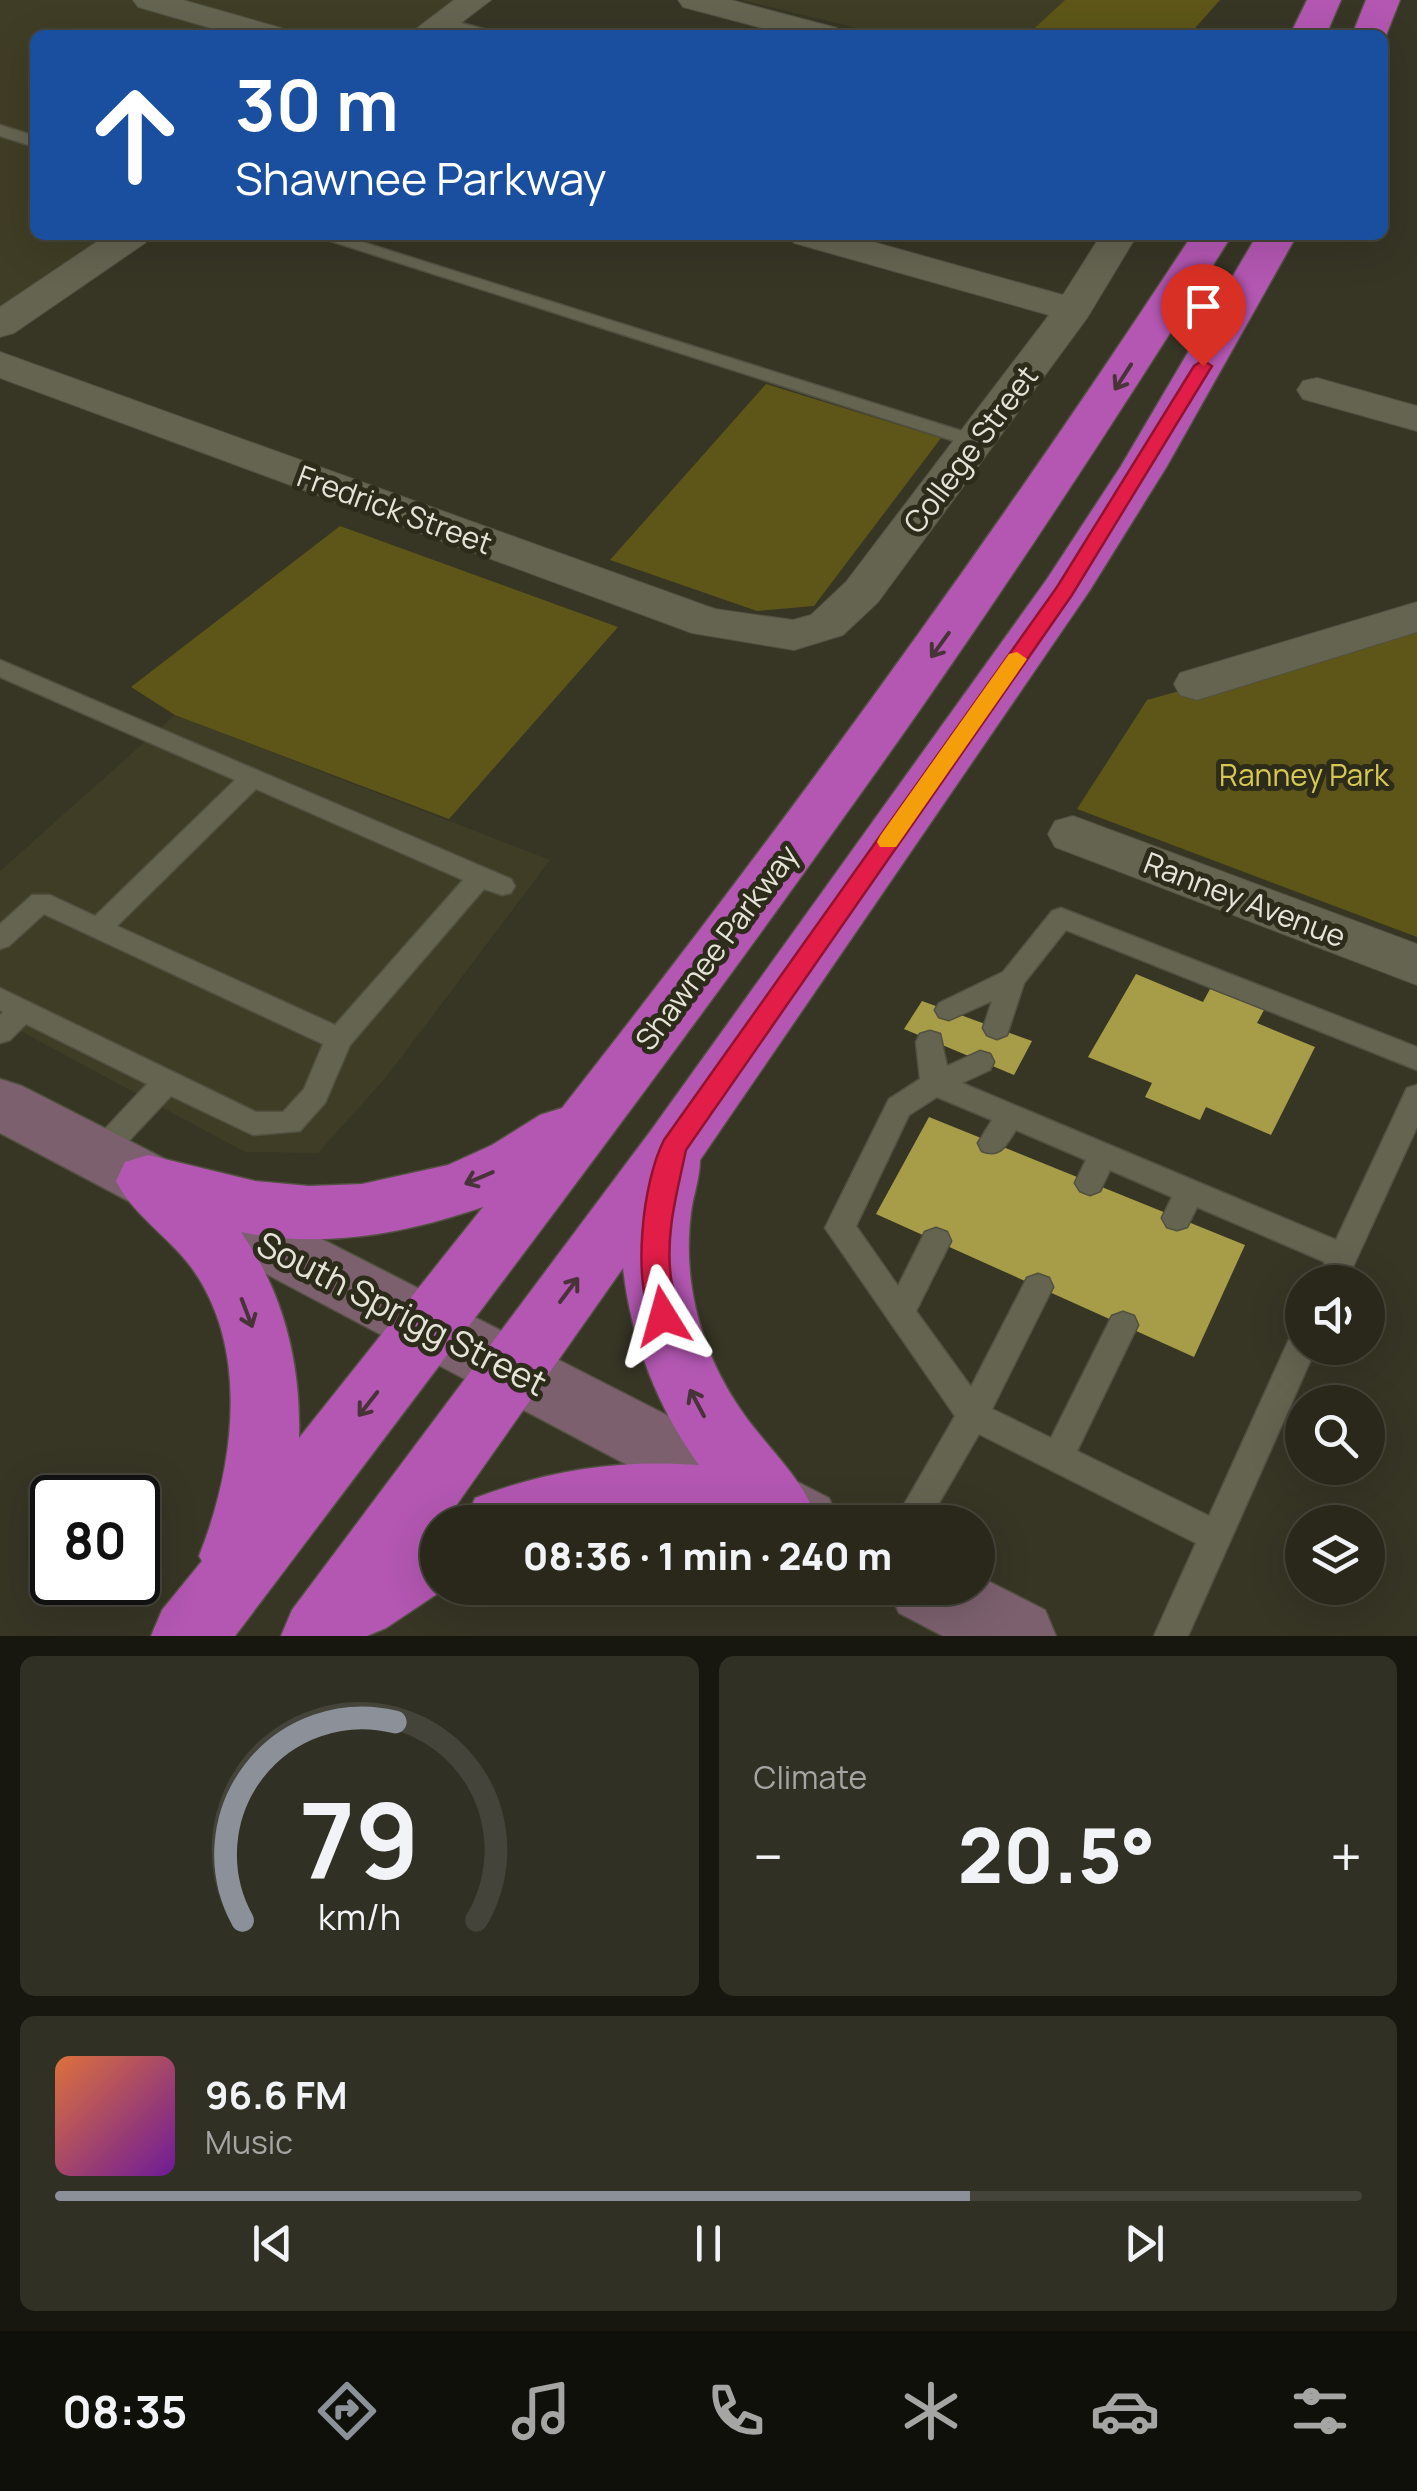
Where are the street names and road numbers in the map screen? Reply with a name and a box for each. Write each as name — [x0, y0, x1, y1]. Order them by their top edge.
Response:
street label: College Street — [893, 357, 1047, 541]
street label: Fredrick Street — [292, 455, 498, 563]
street label: Shawnee Parkway — [625, 836, 807, 1058]
street label: Ranney Avenue — [1138, 842, 1352, 956]
street label: South Sprigg Street — [249, 1219, 555, 1407]

